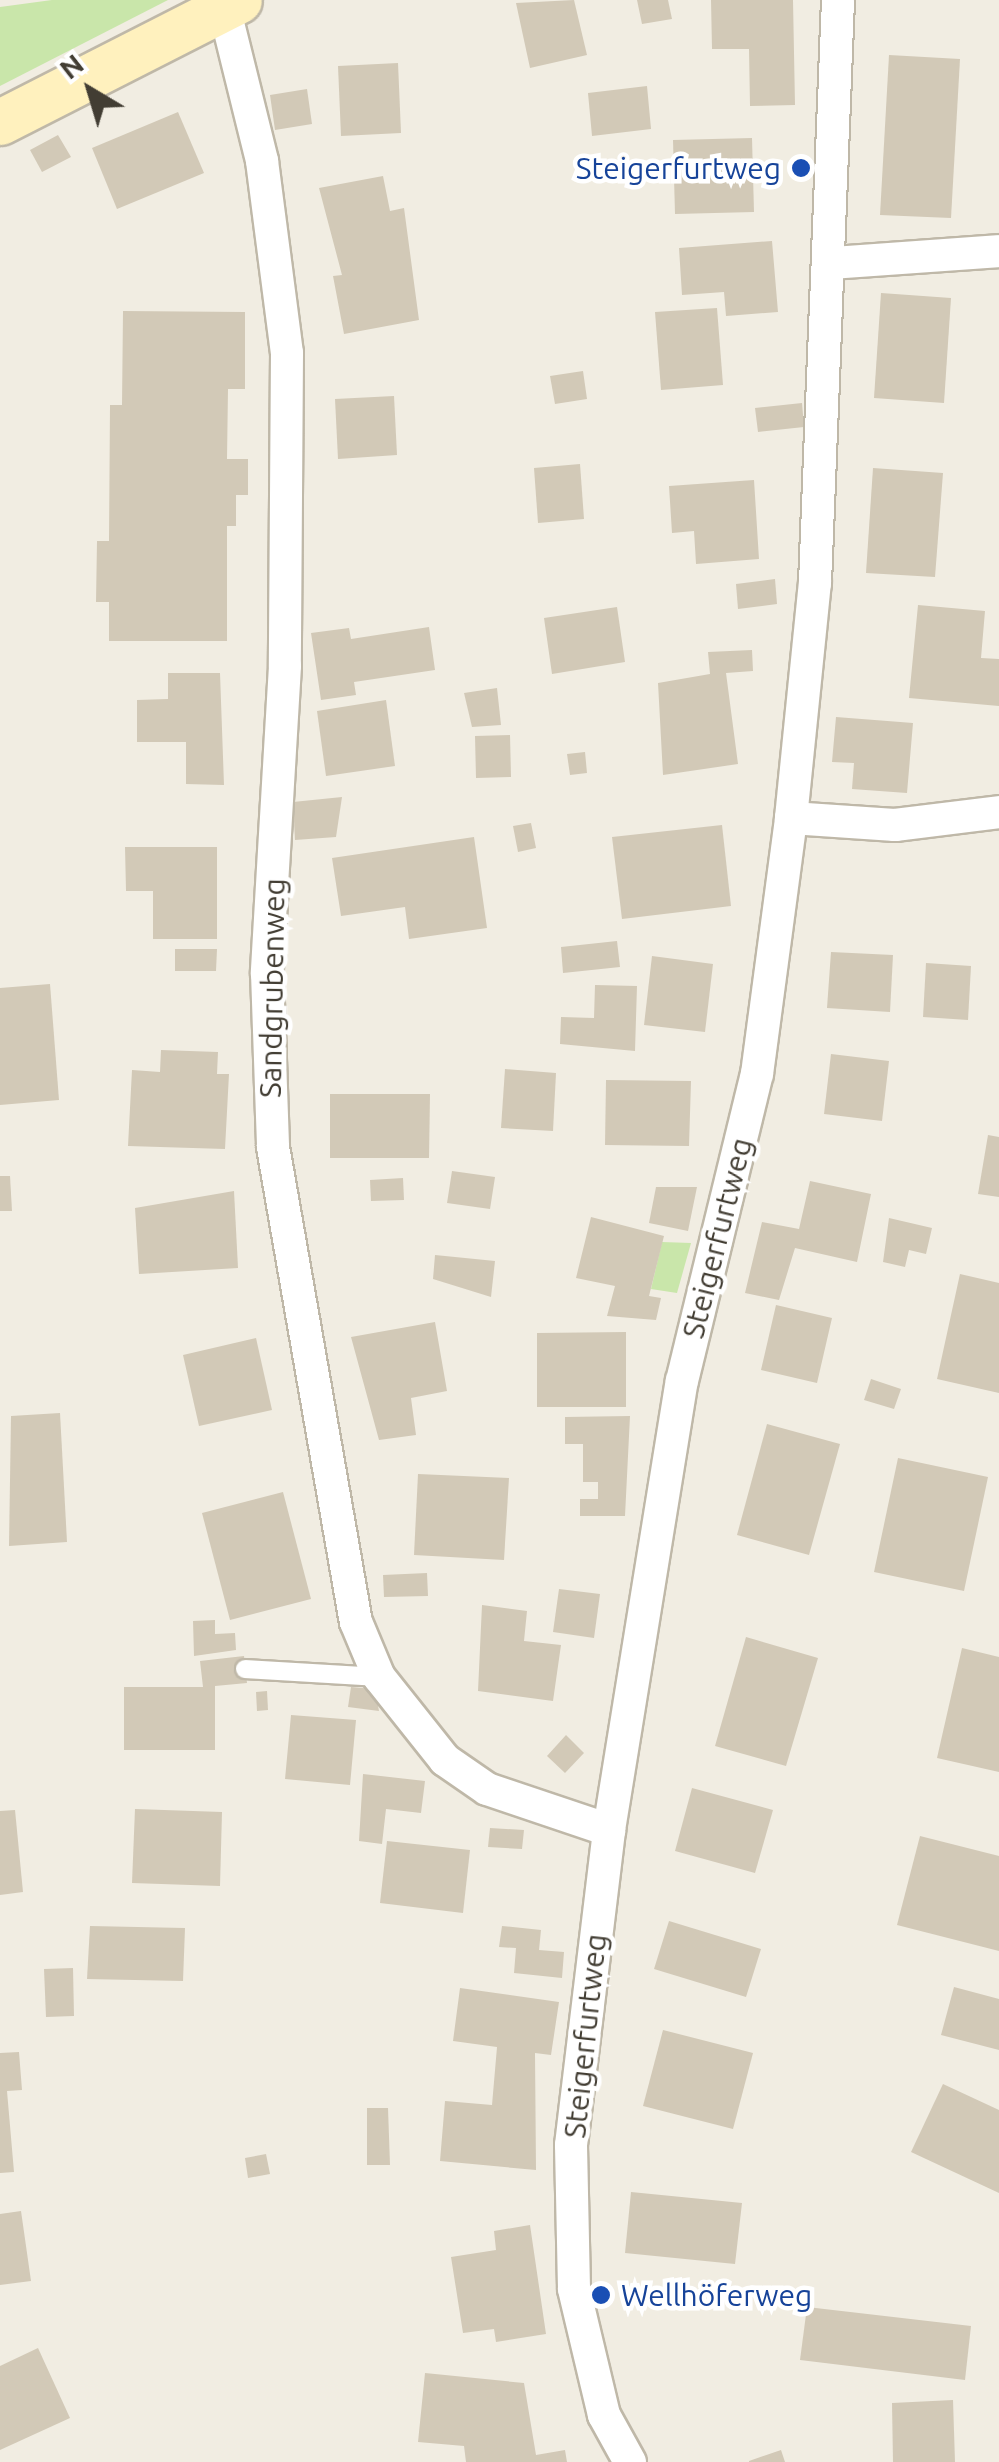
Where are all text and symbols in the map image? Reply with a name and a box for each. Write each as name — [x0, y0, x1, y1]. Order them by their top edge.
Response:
north arrow — [40, 40, 140, 140]
text: N — [53, 47, 89, 85]
place label: Steigerfurtweg — [576, 150, 781, 186]
marker: Steigerfurtweg — [790, 157, 812, 179]
street label: Sandgrubenweg — [252, 878, 292, 1098]
street label: Steigerfurtweg — [675, 1134, 759, 1342]
street label: Steigerfurtweg — [556, 1932, 614, 2140]
place label: Wellhöferweg — [621, 2277, 812, 2313]
marker: Wellhöferweg — [590, 2284, 612, 2306]

